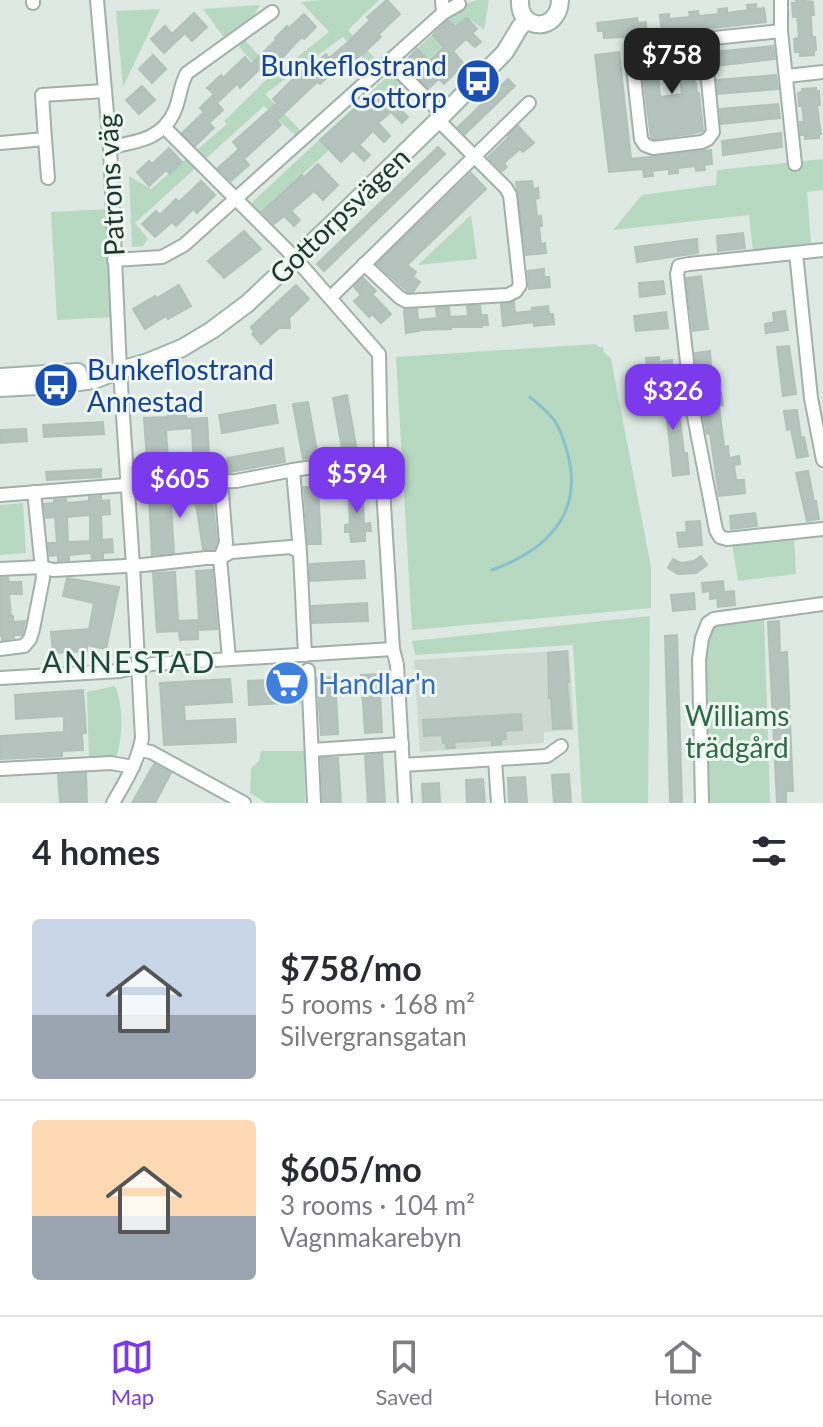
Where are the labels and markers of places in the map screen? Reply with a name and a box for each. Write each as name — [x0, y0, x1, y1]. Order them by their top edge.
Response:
pin: $758 — [625, 28, 719, 96]
place label: Bunkeflostrand Gottorp — [260, 48, 447, 114]
bus stop icon: Bunkeflostrand Gottorp — [454, 57, 502, 105]
place label: Bunkeflostrand Annestad — [87, 352, 274, 418]
bus stop icon: Bunkeflostrand Annestad — [32, 361, 80, 409]
pin: $326 — [626, 364, 720, 432]
pin: $594 — [310, 447, 404, 515]
pin: $605 — [133, 452, 227, 520]
supermarket icon: Handlar'n — [263, 659, 311, 707]
place label: Handlar'n — [318, 666, 436, 700]

